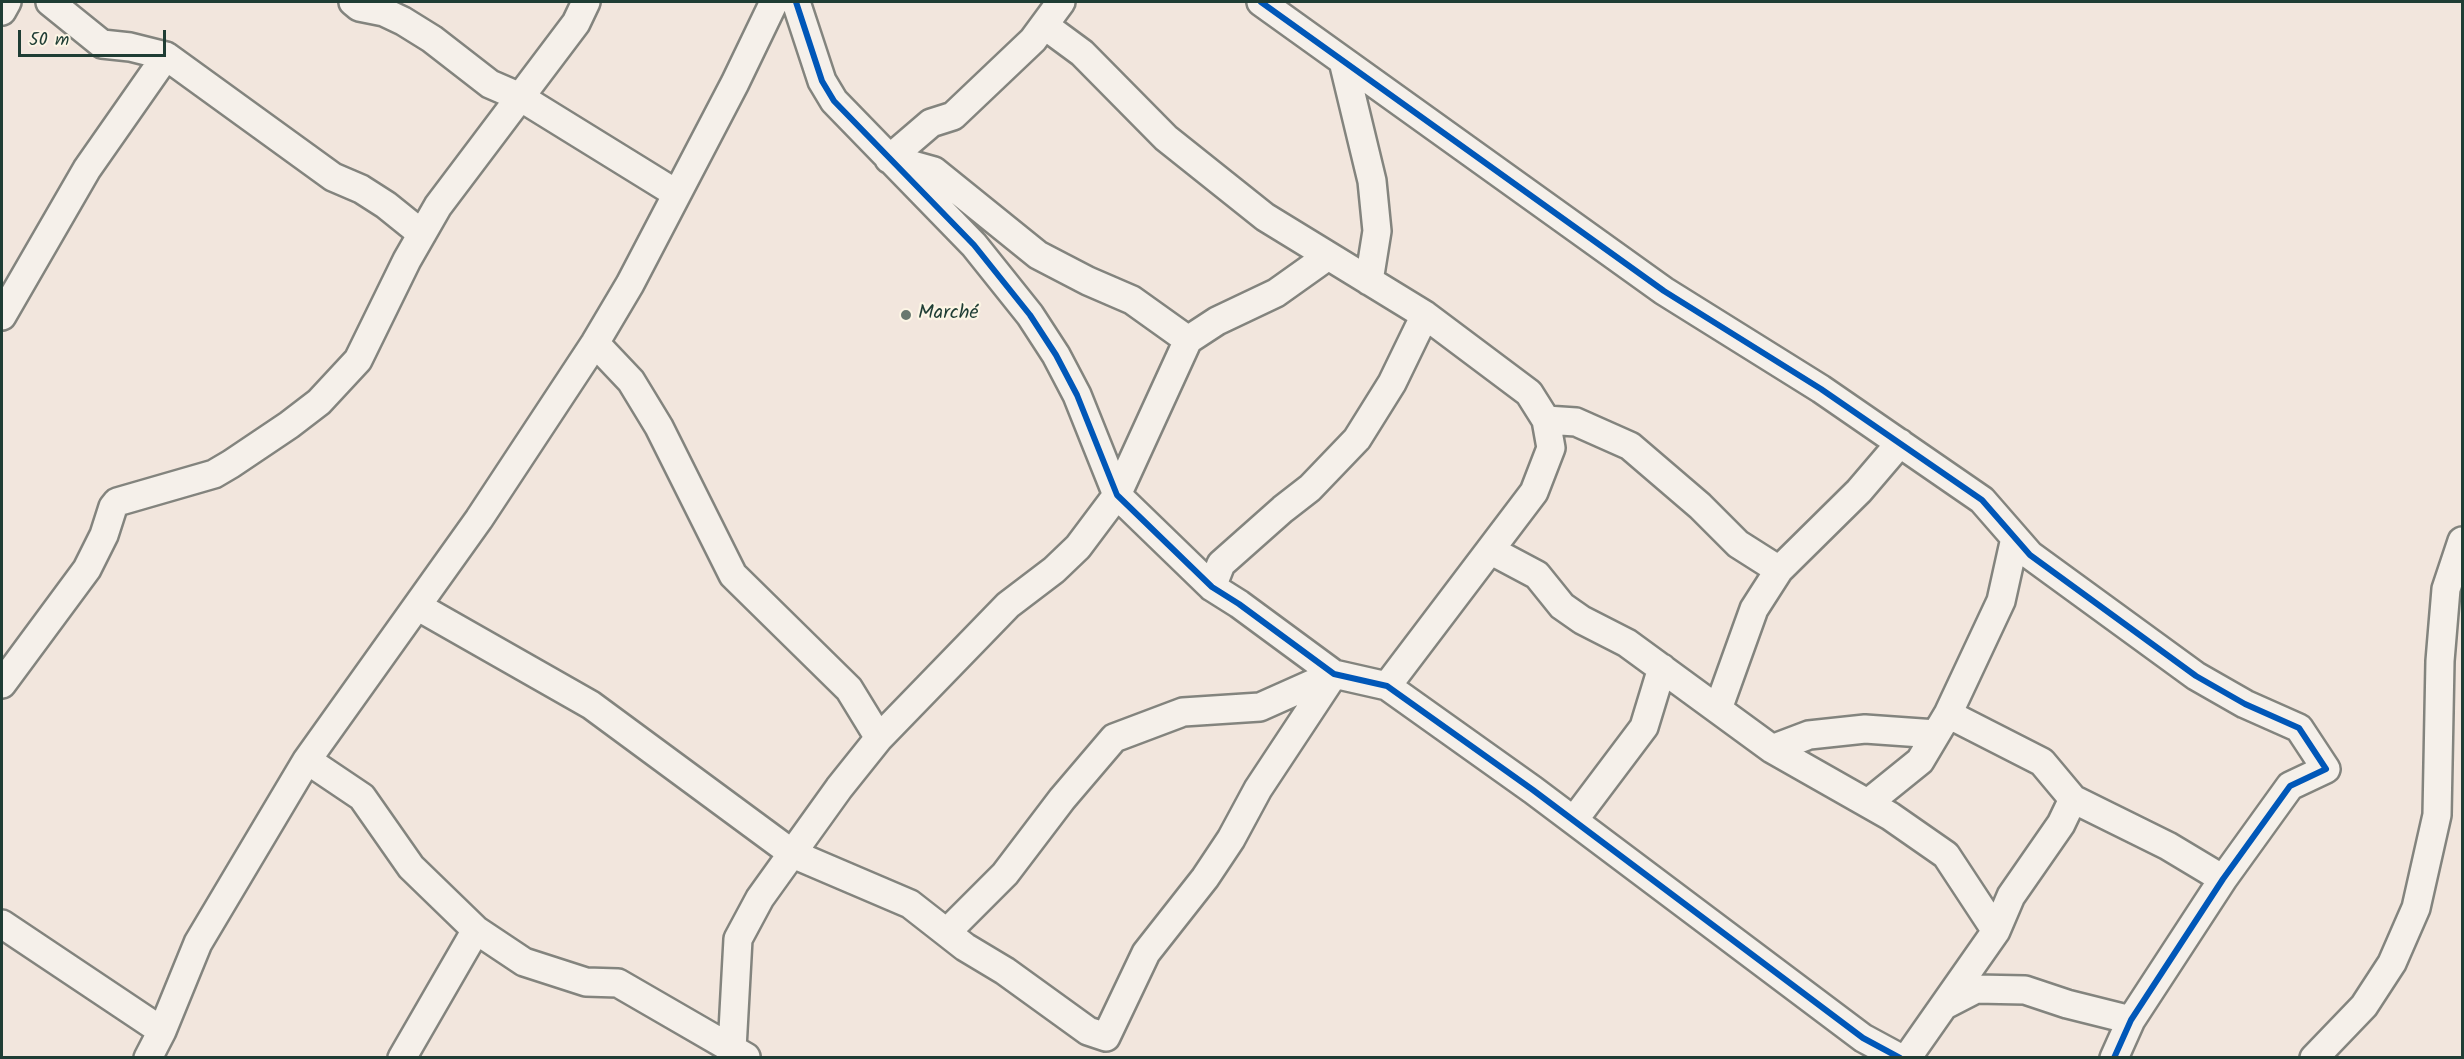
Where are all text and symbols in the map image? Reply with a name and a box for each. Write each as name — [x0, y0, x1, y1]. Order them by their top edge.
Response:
scale bar — [21, 18, 170, 56]
text: 50 m — [29, 26, 69, 55]
place label: Marché — [918, 303, 978, 327]
marker: Marché — [899, 308, 913, 322]

